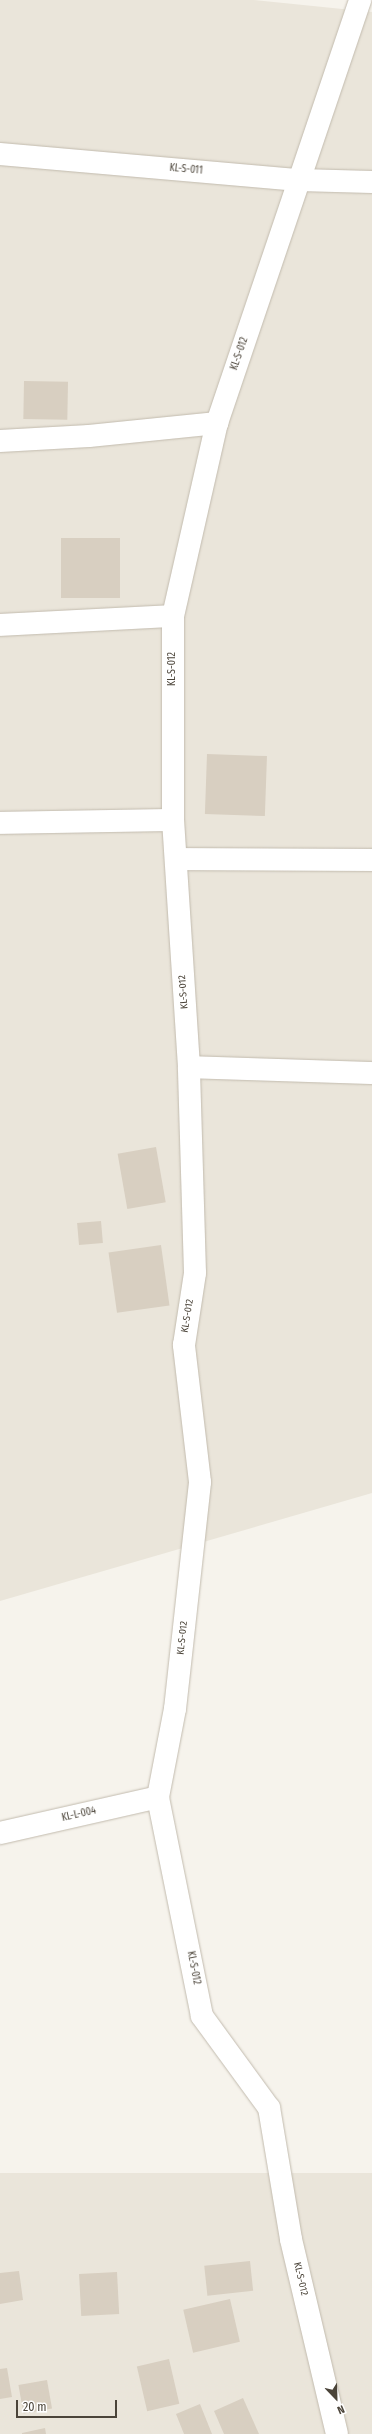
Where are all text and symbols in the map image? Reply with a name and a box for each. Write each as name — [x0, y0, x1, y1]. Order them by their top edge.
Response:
street label: KL-S-011 — [169, 163, 203, 177]
street label: KL-S-012 — [229, 336, 251, 372]
street label: KL-S-012 — [167, 652, 179, 686]
street label: KL-S-012 — [177, 975, 191, 1009]
street label: KL-S-012 — [179, 1298, 197, 1334]
street label: KL-S-012 — [175, 1621, 191, 1655]
street label: KL-L-004 — [61, 1805, 97, 1825]
street label: KL-S-012 — [184, 1950, 202, 1986]
street label: KL-S-012 — [290, 2261, 310, 2297]
north arrow — [316, 2378, 356, 2418]
scale bar — [18, 2392, 119, 2418]
text: 20 m — [23, 2400, 47, 2414]
text: N — [335, 2402, 346, 2417]

